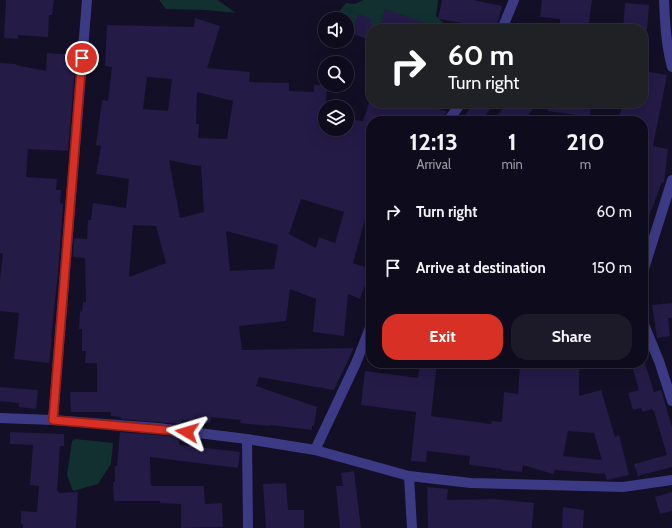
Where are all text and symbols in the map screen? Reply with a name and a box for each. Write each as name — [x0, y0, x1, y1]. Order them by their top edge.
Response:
map controls — [318, 12, 354, 136]
button: sound — [318, 12, 354, 48]
text: 60 m — [448, 38, 514, 72]
icon: right — [382, 40, 434, 92]
pin — [65, 41, 99, 75]
icon: arrive — [71, 47, 93, 69]
button: search — [318, 56, 354, 92]
text: Turn right — [448, 72, 519, 94]
button: layers — [318, 100, 354, 136]
text: 12:13 — [409, 127, 458, 156]
text: 1 — [508, 127, 517, 156]
text: 210 — [566, 127, 605, 156]
text: Arrival — [416, 156, 451, 172]
text: min — [501, 156, 523, 172]
text: m — [580, 156, 591, 172]
icon: right — [382, 201, 404, 223]
text: Turn right — [416, 203, 477, 221]
text: 60 m — [596, 203, 632, 221]
icon: arrive — [382, 257, 404, 279]
text: Arrive at destination — [416, 259, 546, 277]
text: 150 m — [592, 259, 632, 277]
button: Exit — [382, 314, 503, 360]
button: Share — [511, 314, 632, 360]
position arrow — [166, 411, 208, 453]

